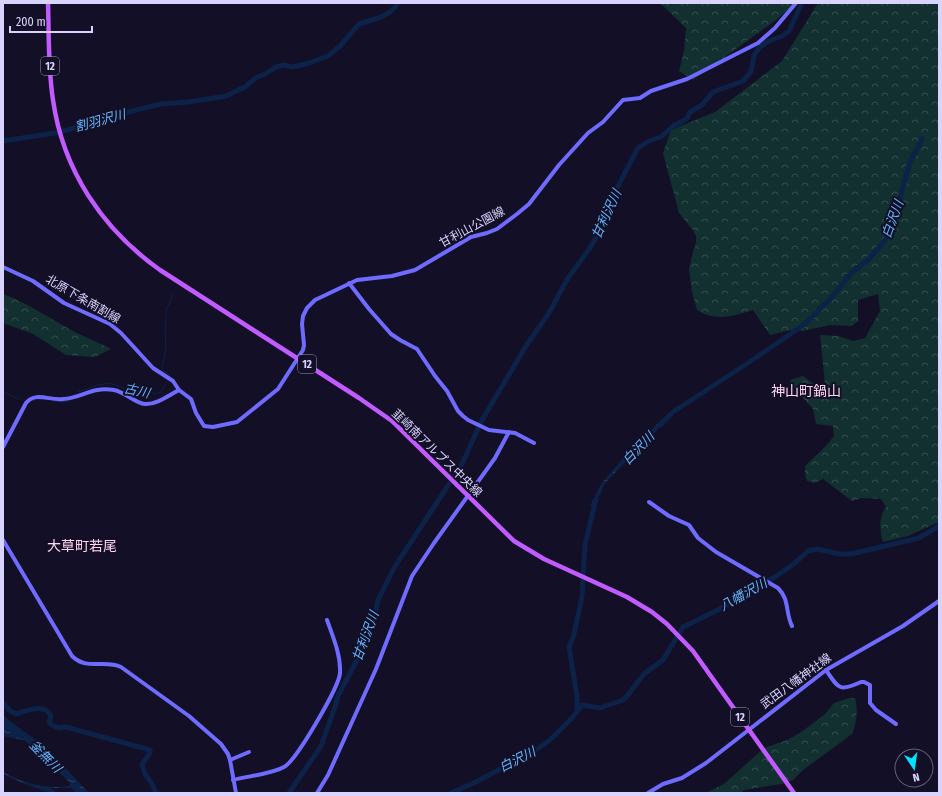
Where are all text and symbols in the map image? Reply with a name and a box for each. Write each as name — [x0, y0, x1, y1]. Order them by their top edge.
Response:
scale bar — [10, 8, 92, 34]
text: 200 m — [16, 15, 46, 29]
road number: 12 — [41, 57, 59, 75]
water label: 割羽沢川 — [73, 106, 129, 134]
water label: 甘利沢川 — [589, 186, 625, 241]
water label: 白沢川 — [879, 196, 907, 240]
street label: 甘利山公園線 — [437, 204, 507, 250]
street label: 北原下条南割線 — [43, 272, 123, 326]
road number: 12 — [298, 355, 316, 373]
water label: 古川 — [123, 380, 153, 401]
district label: 神山町鍋山 — [771, 383, 841, 400]
street label: 韮崎南アルプス中央線 — [389, 406, 485, 500]
water label: 白沢川 — [619, 428, 659, 468]
district label: 大草町若尾 — [47, 538, 117, 555]
water label: 八幡沢川 — [717, 574, 771, 614]
water label: 甘利沢川 — [350, 607, 382, 663]
street label: 武田八幡神社線 — [758, 651, 834, 711]
road number: 12 — [731, 708, 749, 726]
water label: 釜無川 — [27, 737, 66, 777]
water label: 白沢川 — [496, 743, 540, 775]
north arrow — [894, 748, 934, 788]
text: N — [911, 770, 921, 784]

